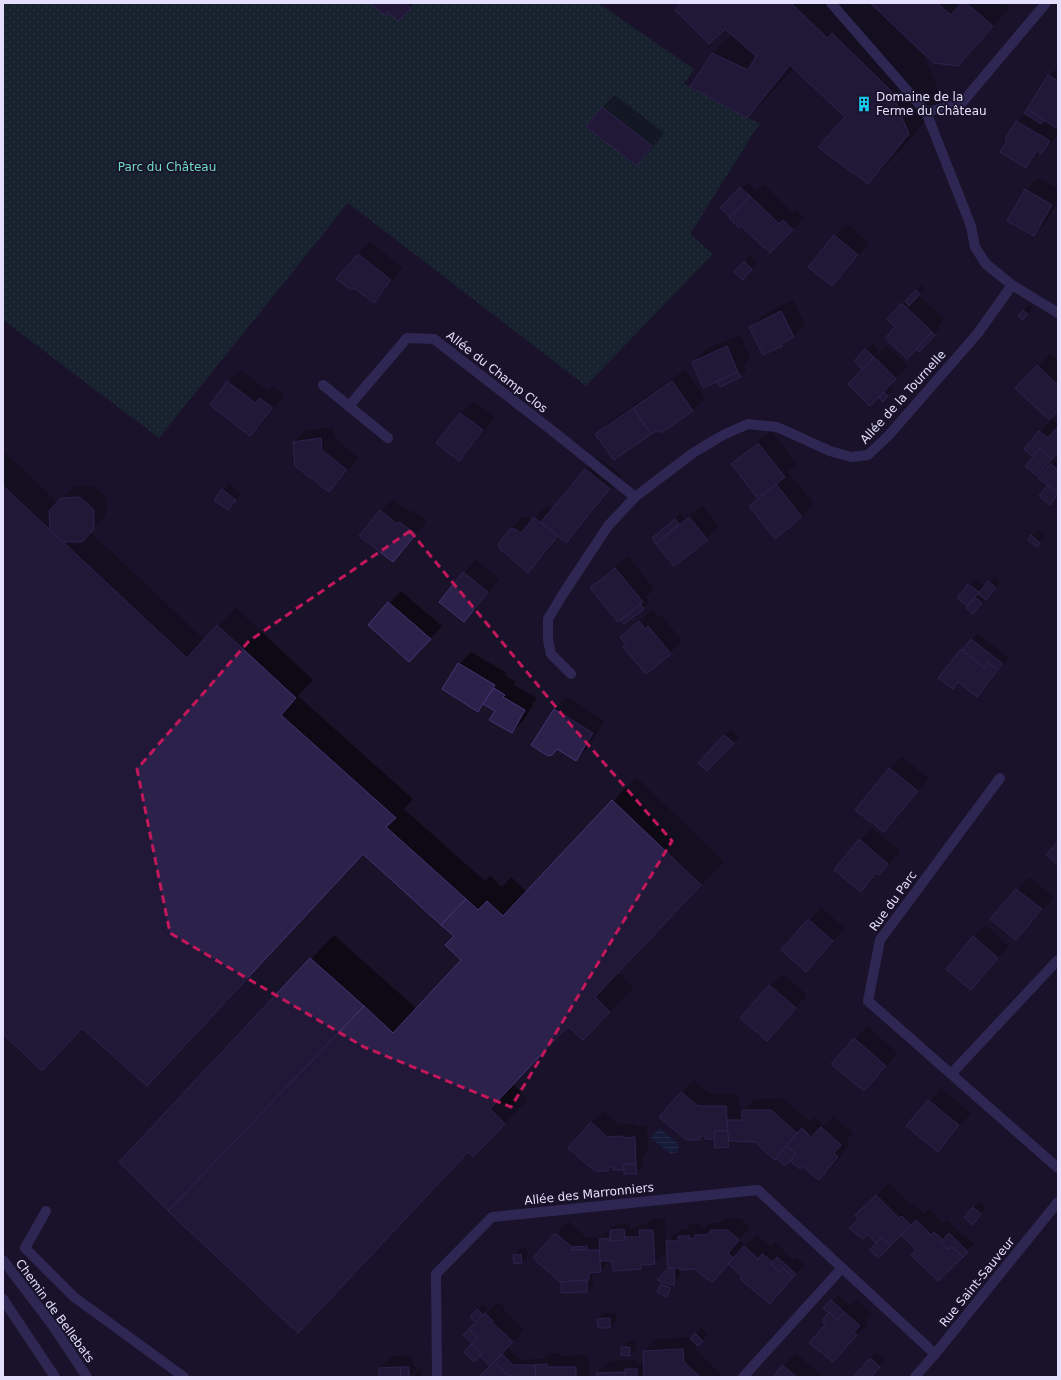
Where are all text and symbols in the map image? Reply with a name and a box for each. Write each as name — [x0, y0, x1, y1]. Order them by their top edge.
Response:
place label: Domaine de la Ferme du Château — [876, 90, 987, 118]
building icon: Domaine de la Ferme du Château — [855, 95, 873, 113]
park label: Parc du Château — [118, 160, 216, 174]
street label: Allée du Champ Clos — [444, 328, 550, 416]
street label: Allée de la Tournelle — [857, 347, 949, 447]
street label: Rue du Parc — [866, 868, 920, 934]
street label: Allée des Marronniers — [524, 1180, 654, 1208]
street label: Rue Saint-Sauveur — [937, 1234, 1017, 1330]
street label: Chemin de Bellebats — [13, 1257, 97, 1365]

